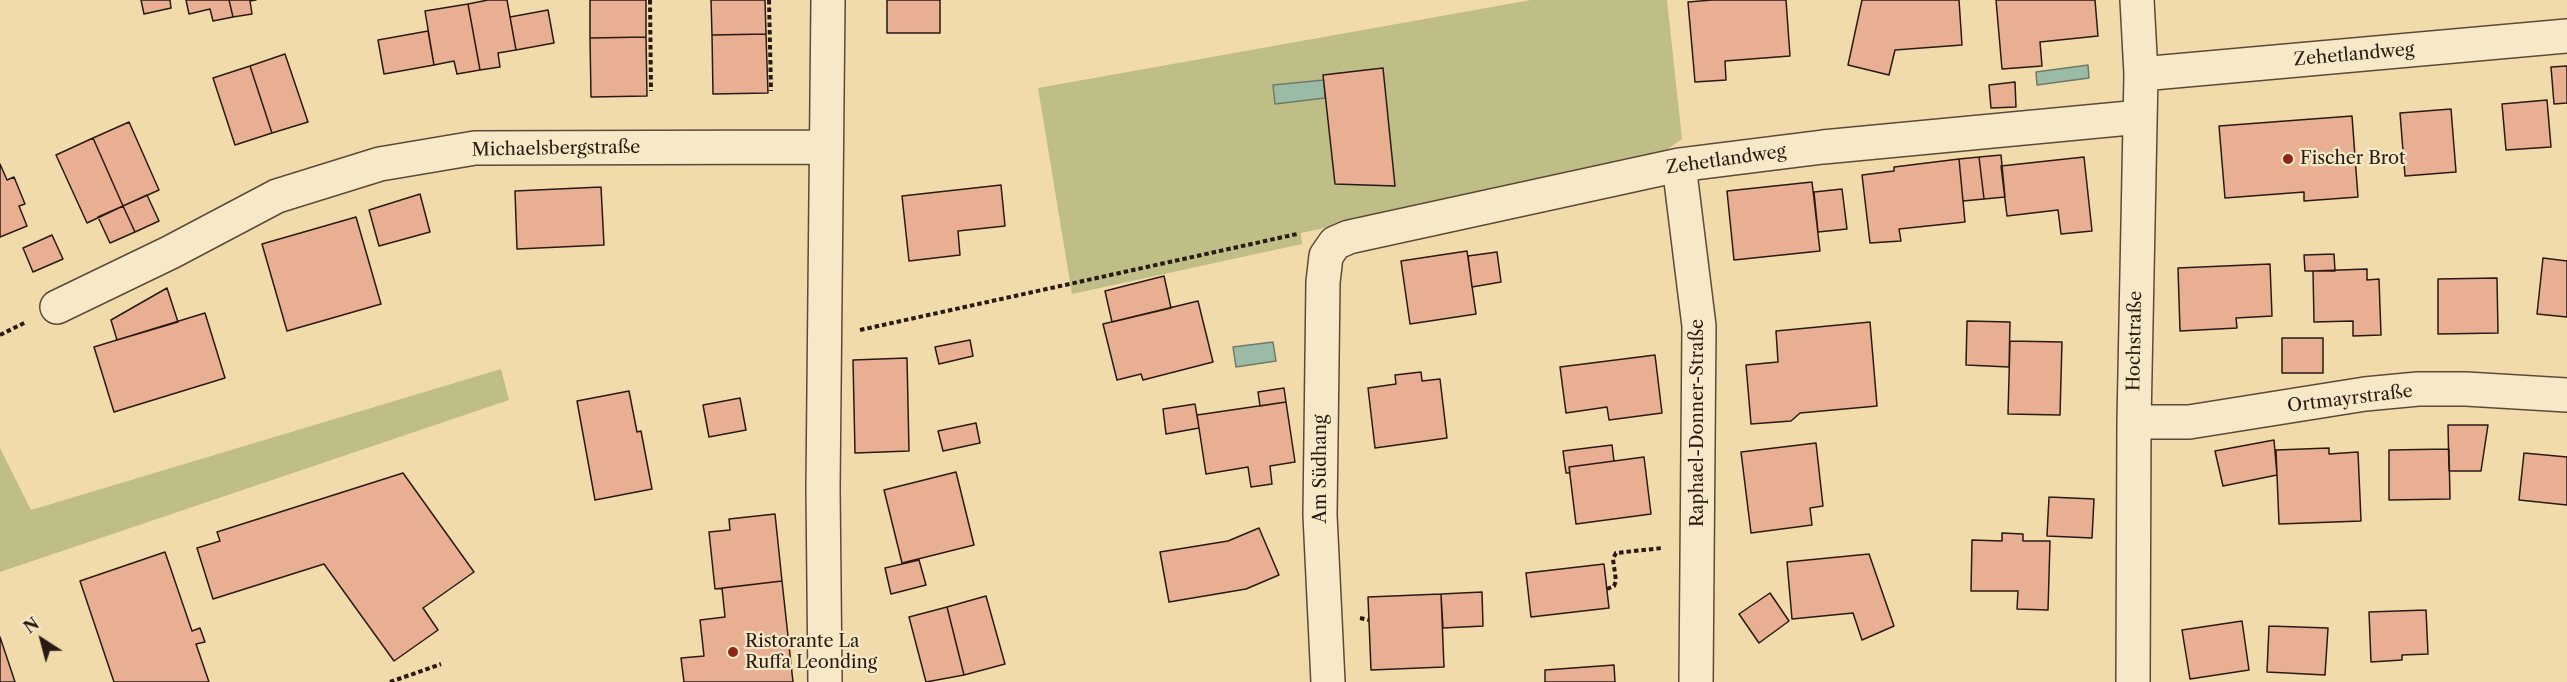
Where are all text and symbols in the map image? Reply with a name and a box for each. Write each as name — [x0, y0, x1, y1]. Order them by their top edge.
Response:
street label: Zehetlandweg — [2293, 39, 2415, 71]
street label: Michaelsbergstraße — [471, 137, 641, 161]
street label: Zehetlandweg — [1665, 141, 1787, 179]
place label: Fischer Brot — [2300, 148, 2405, 170]
marker: Fischer Brot — [2281, 152, 2295, 166]
street label: Hochstraße — [2123, 291, 2147, 391]
street label: Raphael-Donner-Straße — [1687, 319, 1709, 527]
street label: Ortmayrstraße — [2286, 381, 2414, 417]
street label: Am Südhang — [1310, 415, 1332, 523]
north arrow — [12, 610, 72, 670]
text: N — [20, 613, 43, 638]
place label: Ristorante La Ruffa Leonding — [745, 631, 877, 674]
marker: Ristorante La Ruffa Leonding — [726, 645, 740, 659]

